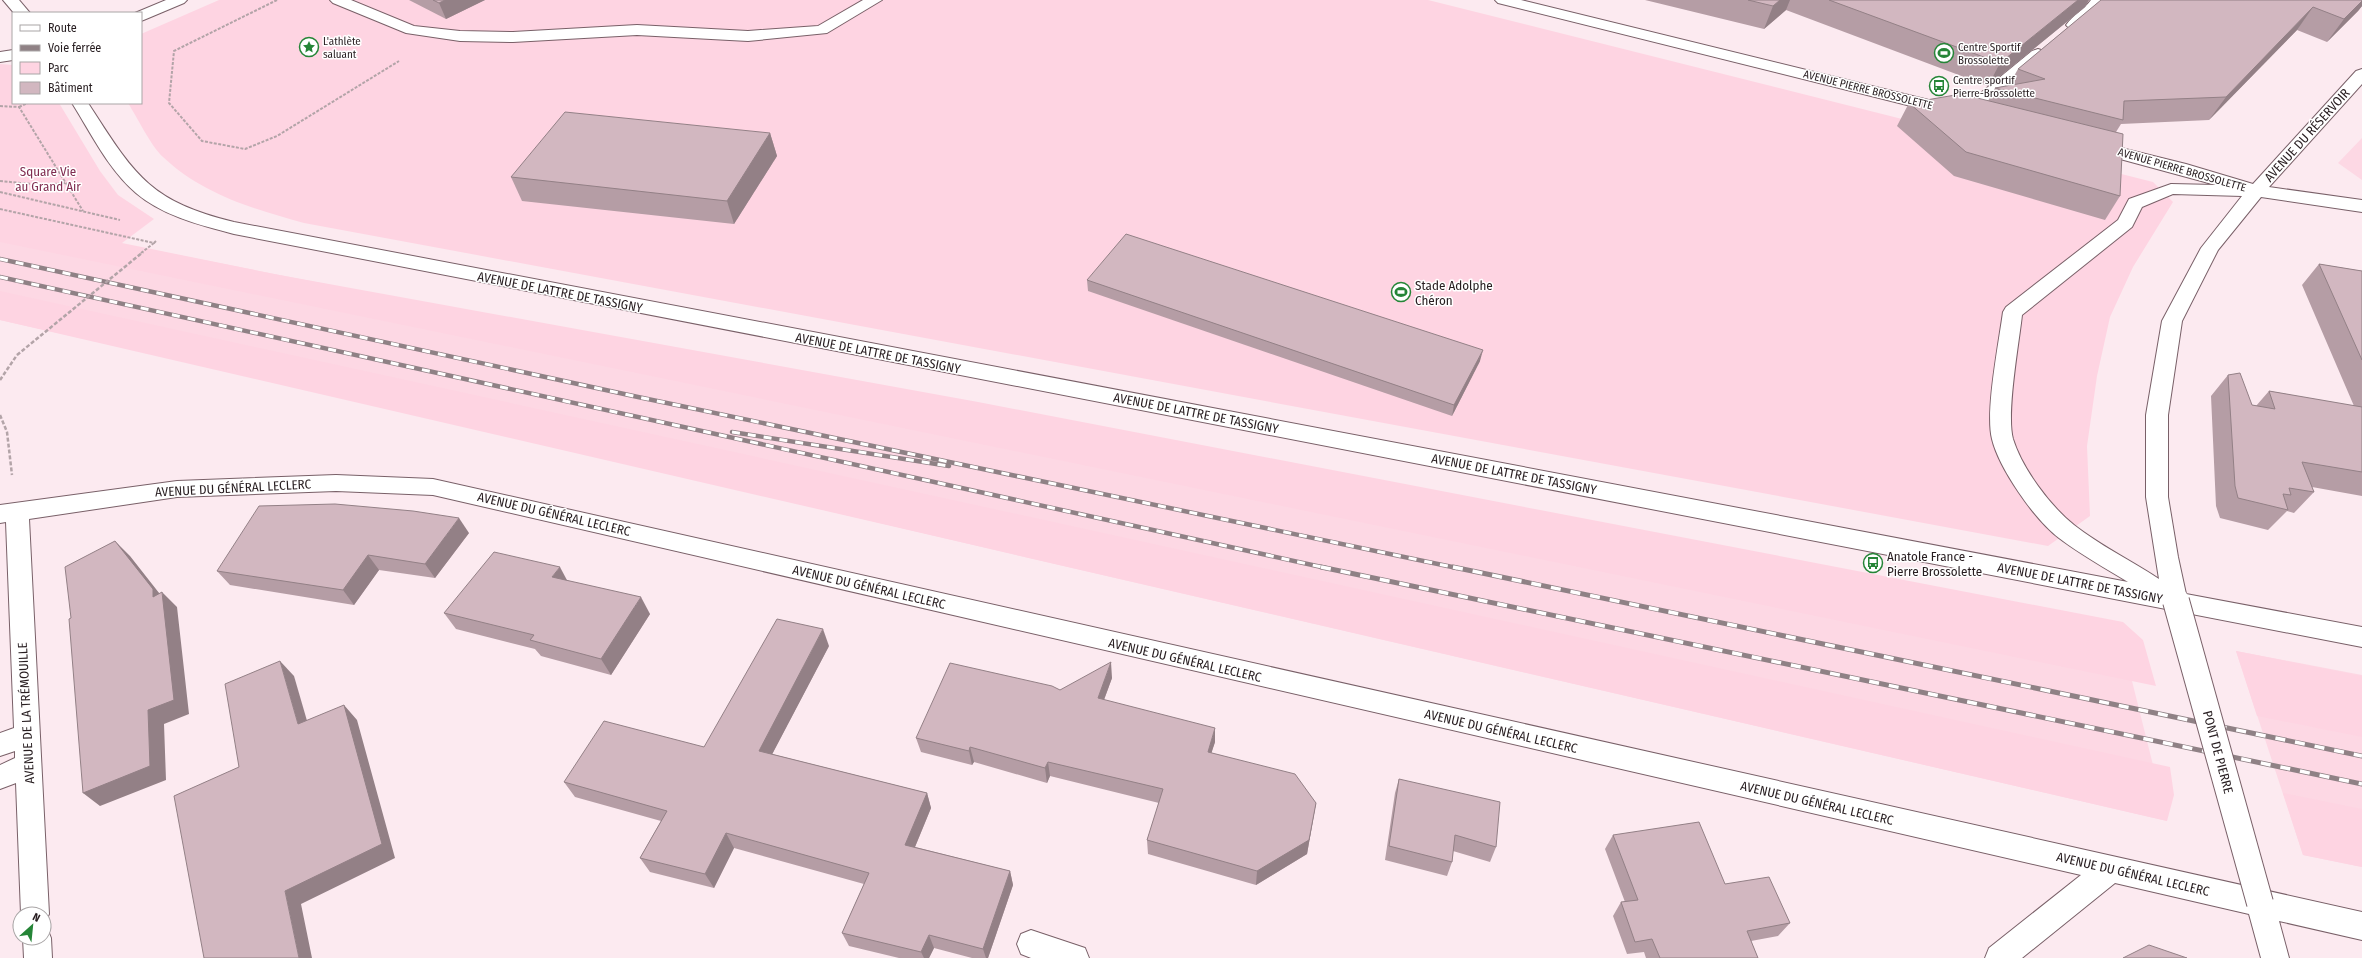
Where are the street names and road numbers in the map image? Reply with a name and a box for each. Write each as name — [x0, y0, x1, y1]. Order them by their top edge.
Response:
street label: AVENUE PIERRE BROSSOLETTE — [1802, 68, 1934, 112]
street label: AVENUE DU RÉSERVOIR — [2261, 85, 2353, 185]
street label: AVENUE PIERRE BROSSOLETTE — [2116, 145, 2248, 195]
street label: AVENUE DE LATTRE DE TASSIGNY — [476, 269, 644, 315]
street label: AVENUE DE LATTRE DE TASSIGNY — [794, 330, 962, 376]
street label: AVENUE DE LATTRE DE TASSIGNY — [1112, 390, 1280, 436]
street label: AVENUE DE LATTRE DE TASSIGNY — [1430, 451, 1598, 497]
street label: AVENUE DU GÉNÉRAL LECLERC — [155, 476, 312, 500]
street label: AVENUE DU GÉNÉRAL LECLERC — [476, 489, 632, 539]
street label: AVENUE DE LATTRE DE TASSIGNY — [1996, 560, 2164, 606]
street label: AVENUE DU GÉNÉRAL LECLERC — [791, 562, 947, 612]
street label: AVENUE DU GÉNÉRAL LECLERC — [1107, 635, 1263, 685]
street label: AVENUE DE LA TRÉMOUILLE — [15, 642, 37, 784]
street label: AVENUE DU GÉNÉRAL LECLERC — [1423, 706, 1579, 756]
street label: PONT DE PIERRE — [2200, 709, 2236, 795]
street label: AVENUE DU GÉNÉRAL LECLERC — [1739, 778, 1895, 828]
street label: AVENUE DU GÉNÉRAL LECLERC — [2055, 849, 2211, 899]

